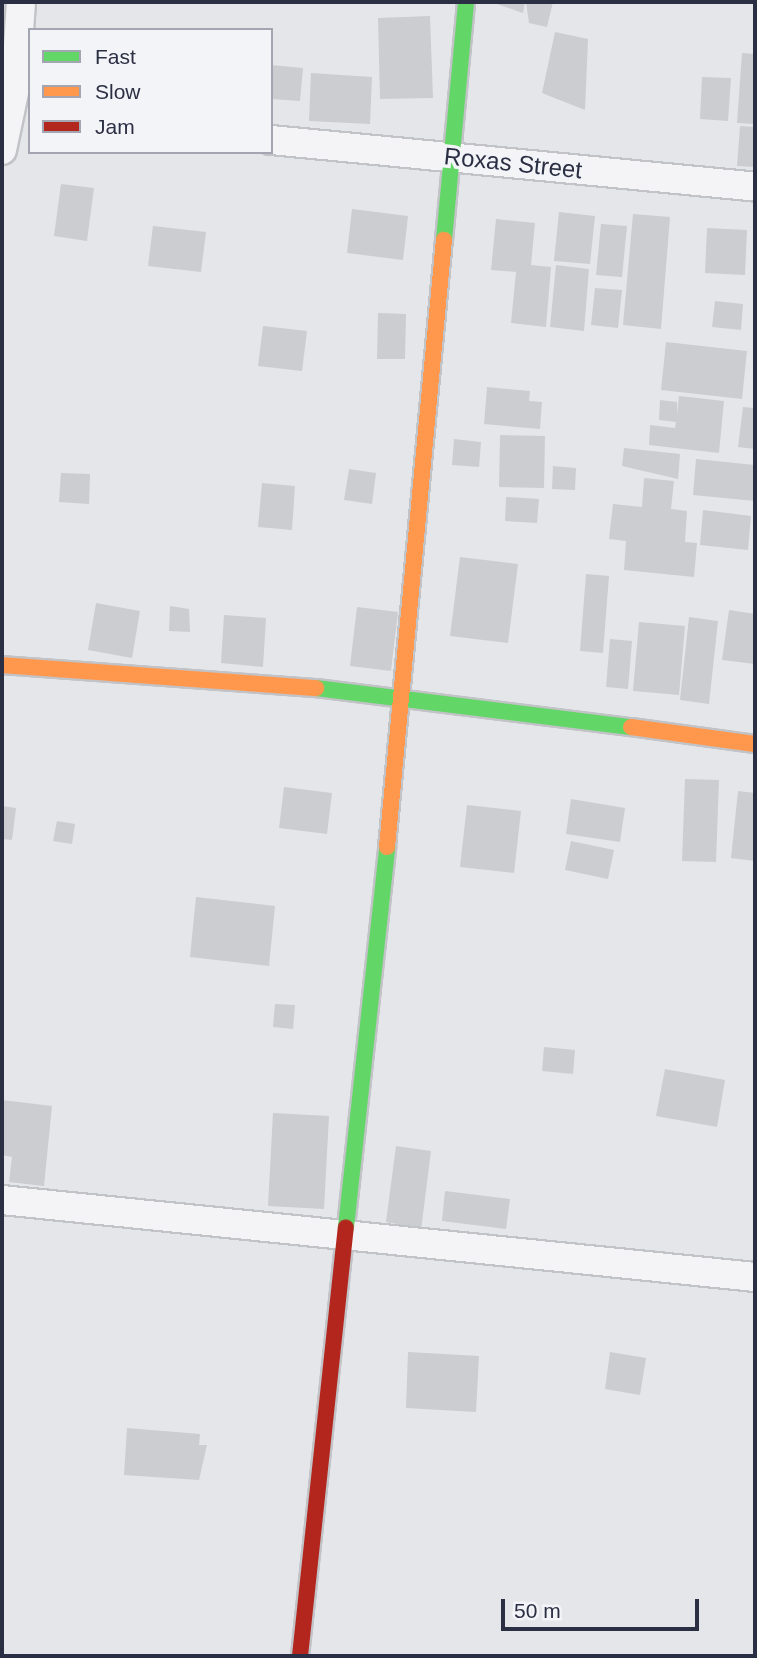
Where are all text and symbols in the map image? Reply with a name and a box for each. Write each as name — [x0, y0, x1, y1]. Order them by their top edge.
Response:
legend — [28, 28, 273, 154]
text: Fast — [95, 45, 136, 68]
text: Slow — [95, 80, 141, 103]
text: Jam — [95, 115, 135, 138]
street label: Roxas Street — [443, 141, 583, 185]
scale bar — [505, 1584, 703, 1628]
text: 50 m — [514, 1599, 561, 1622]

